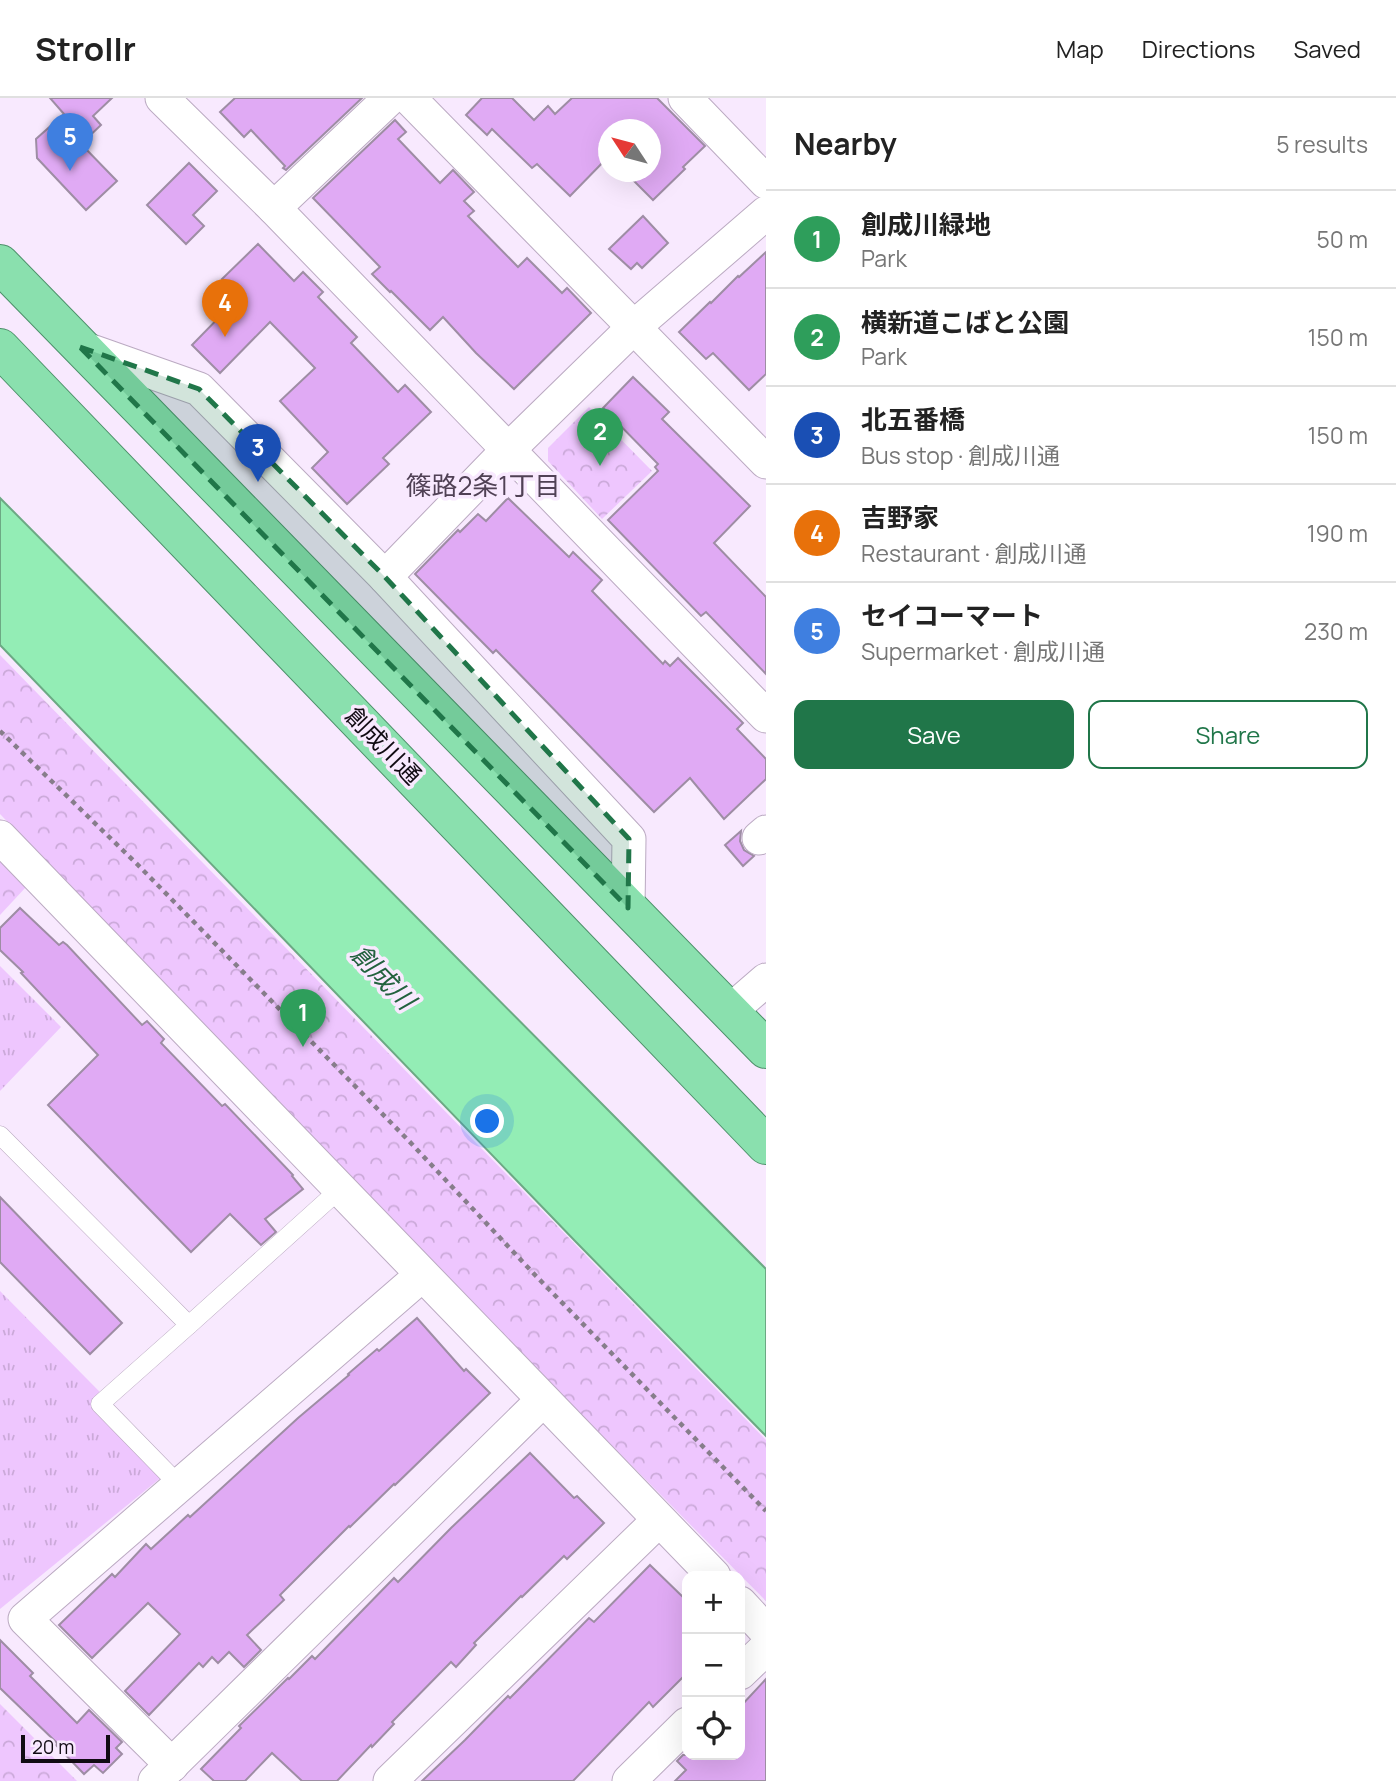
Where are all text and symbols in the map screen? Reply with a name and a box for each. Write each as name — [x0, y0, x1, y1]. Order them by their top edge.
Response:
text: Strollr — [35, 26, 136, 71]
text: Map — [1056, 32, 1104, 65]
text: Directions — [1142, 32, 1255, 65]
text: Saved — [1293, 32, 1361, 65]
pin: 5 — [47, 113, 93, 171]
north arrow — [598, 119, 661, 182]
text: Nearby — [794, 123, 897, 164]
text: 5 results — [1276, 128, 1368, 160]
text: 創成川緑地 — [861, 206, 991, 242]
text: 1 — [812, 223, 822, 255]
text: 50 m — [1317, 223, 1368, 255]
text: Park — [861, 242, 907, 274]
pin: 4 — [202, 279, 248, 337]
text: 横新道こばと公園 — [861, 304, 1069, 340]
text: 2 — [810, 321, 824, 353]
text: 150 m — [1308, 321, 1368, 353]
text: Park — [861, 340, 907, 372]
text: 北五番橋 — [861, 401, 965, 437]
pin: 2 — [577, 408, 623, 466]
text: 3 — [810, 419, 824, 451]
text: 150 m — [1308, 419, 1368, 451]
pin: 3 — [235, 424, 281, 482]
text: Bus stop · 創成川通 — [861, 439, 1060, 471]
district label: 篠路2条1丁目 — [406, 467, 560, 503]
text: 吉野家 — [861, 499, 939, 535]
text: 4 — [810, 517, 824, 549]
text: 190 m — [1307, 517, 1368, 549]
text: Restaurant · 創成川通 — [861, 537, 1087, 569]
text: セイコーマート — [861, 597, 1043, 633]
text: 5 — [810, 615, 824, 647]
text: 230 m — [1304, 615, 1368, 647]
text: Supermarket · 創成川通 — [861, 635, 1105, 667]
street label: 創成川通 — [339, 699, 429, 791]
button: Save — [794, 700, 1074, 769]
button: Share — [1088, 700, 1368, 769]
water label: 創成川 — [344, 936, 426, 1019]
pin: 1 — [280, 989, 326, 1047]
your location — [470, 1104, 504, 1138]
map controls — [682, 1571, 745, 1760]
button: + — [682, 1571, 745, 1634]
button: − — [682, 1634, 745, 1697]
button: locate — [682, 1697, 745, 1760]
scale bar — [21, 1732, 110, 1764]
text: 20 m — [32, 1734, 74, 1760]

